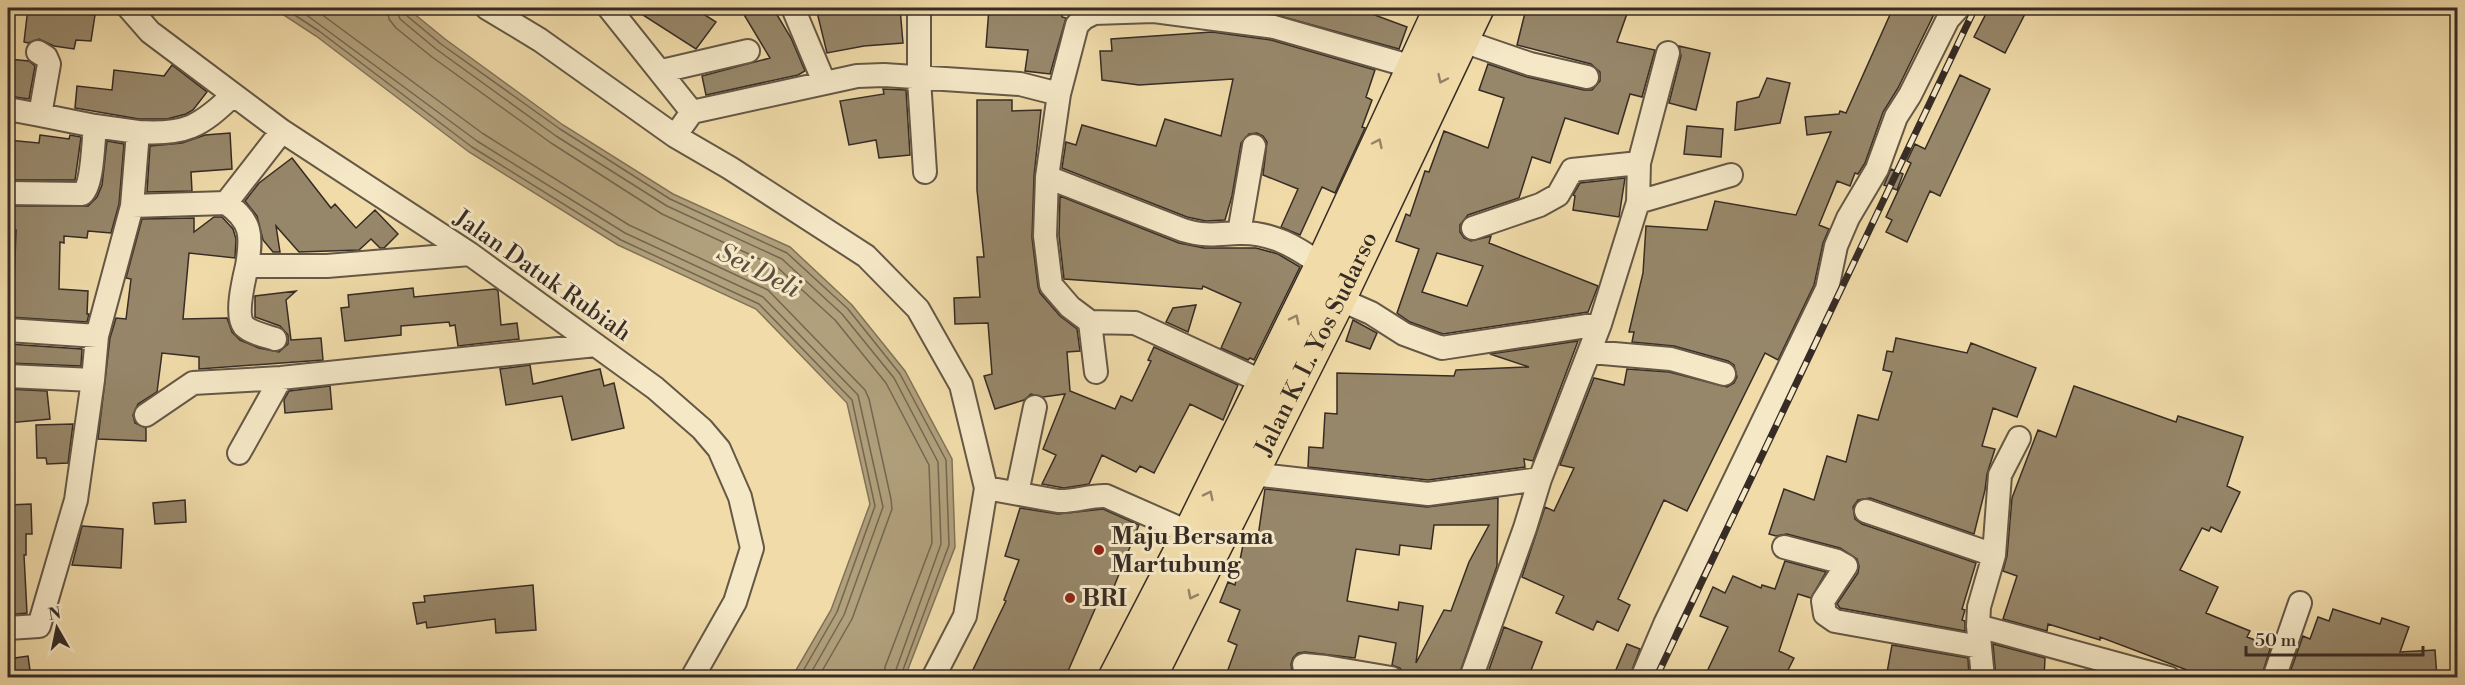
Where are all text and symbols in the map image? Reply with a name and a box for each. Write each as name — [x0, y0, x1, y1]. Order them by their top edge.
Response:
one-way arrow — [1437, 73, 1449, 84]
one-way arrow — [1371, 139, 1383, 150]
street label: Jalan Datuk Rubiah — [447, 203, 637, 348]
street label: Jalan K. L. Yos Sudarso — [1249, 227, 1385, 462]
water label: Sei Deli — [712, 236, 806, 306]
one-way arrow — [1287, 315, 1299, 326]
one-way arrow — [1201, 490, 1213, 501]
place label: Maju Bersama Martubung — [1111, 522, 1275, 580]
marker: Maju Bersama Martubung — [1092, 543, 1106, 557]
place label: BRI — [1082, 584, 1127, 614]
one-way arrow — [1188, 588, 1199, 599]
marker: BRI — [1063, 591, 1077, 605]
north arrow — [27, 598, 87, 658]
text: N — [47, 603, 63, 625]
scale bar — [2246, 619, 2423, 657]
text: 50 m — [2255, 629, 2297, 652]

